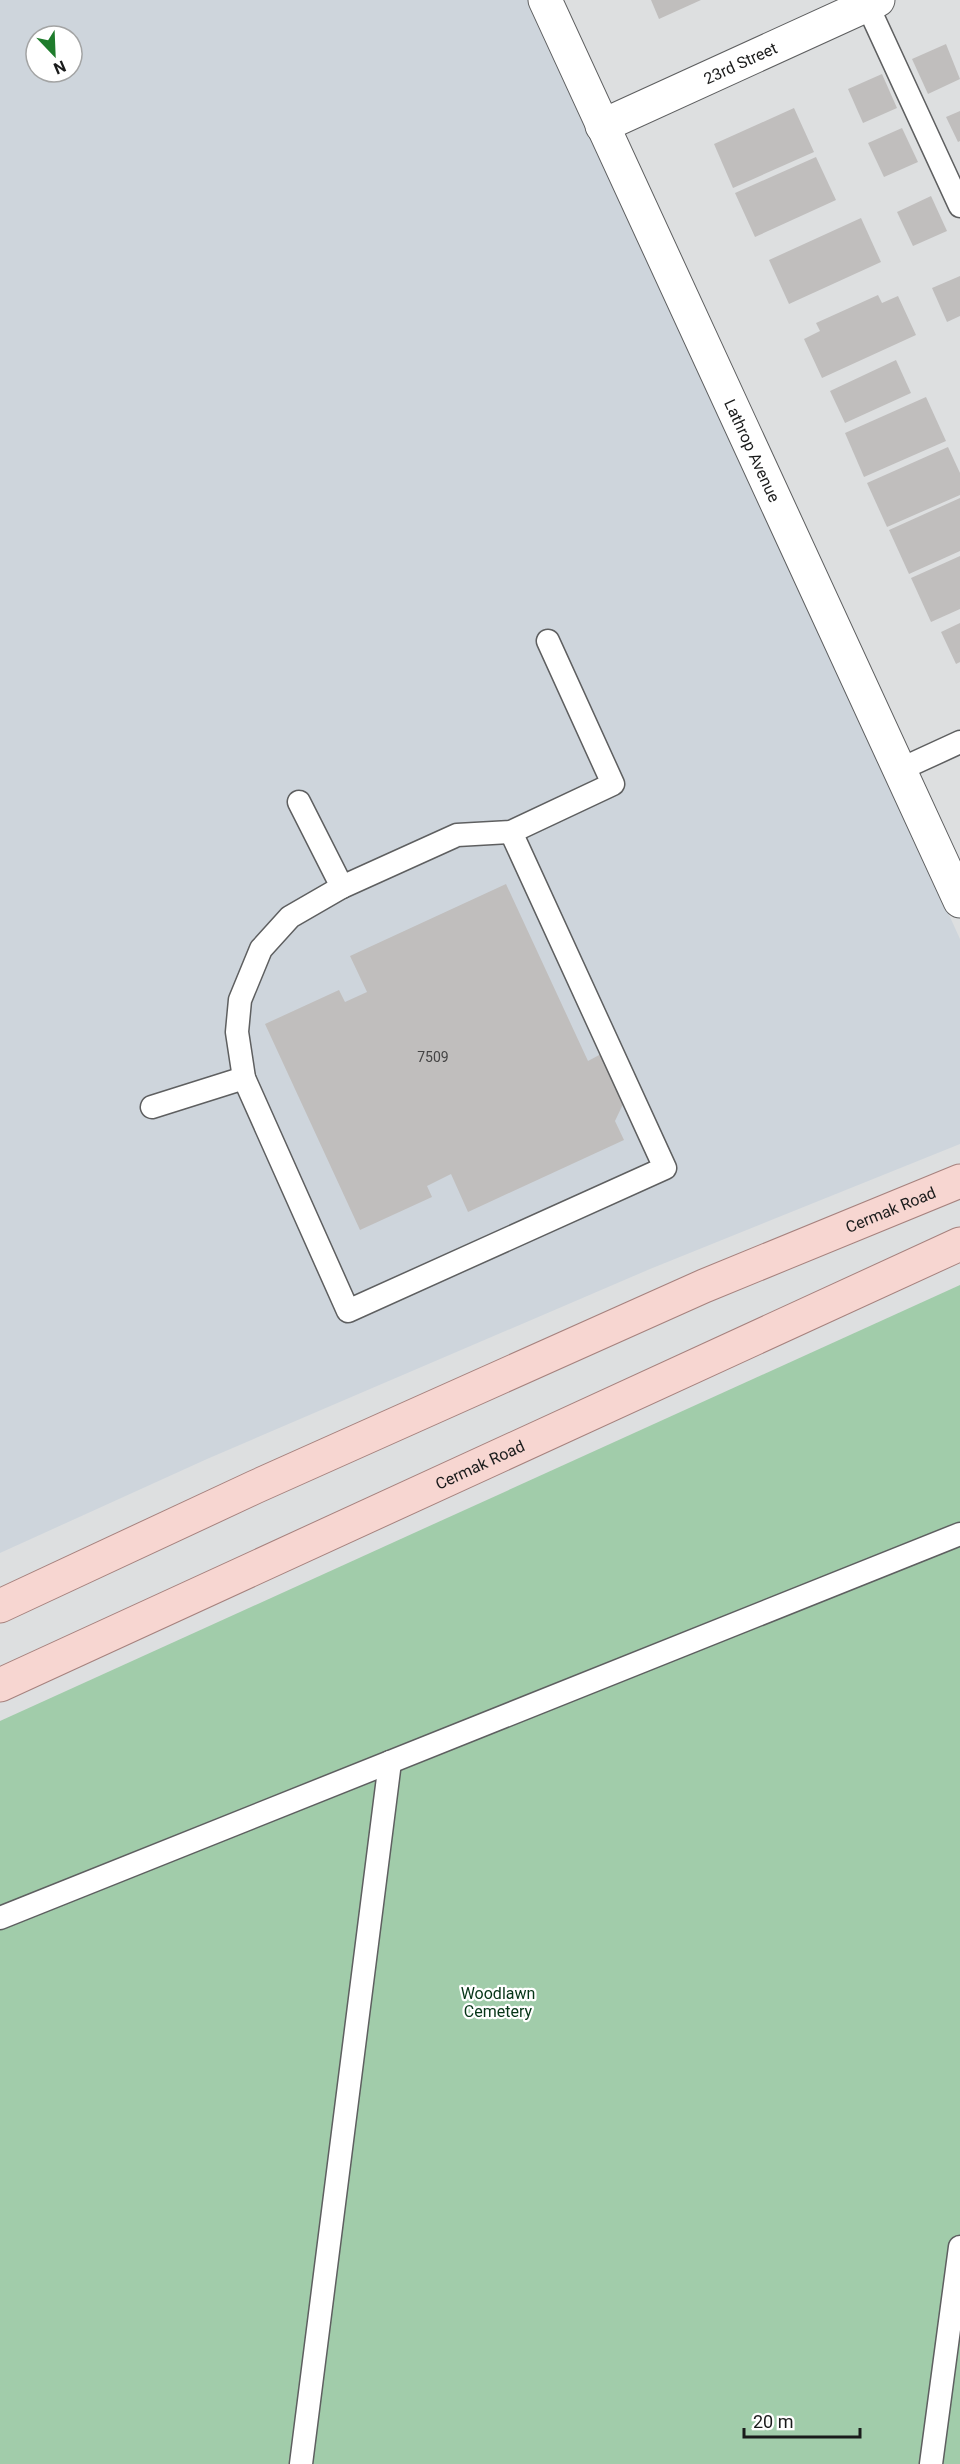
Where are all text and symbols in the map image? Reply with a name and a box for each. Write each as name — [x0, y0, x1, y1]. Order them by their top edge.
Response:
north arrow — [24, 24, 84, 84]
street label: 23rd Street — [701, 38, 780, 88]
text: N — [51, 56, 69, 78]
street label: Lathrop Avenue — [720, 396, 784, 505]
house number: 7509 — [417, 1049, 449, 1065]
street label: Cermak Road — [843, 1183, 939, 1237]
street label: Cermak Road — [432, 1436, 528, 1494]
park label: Woodlawn Cemetery — [461, 1984, 535, 2021]
scale bar — [744, 2401, 860, 2439]
text: 20 m — [753, 2411, 793, 2432]

